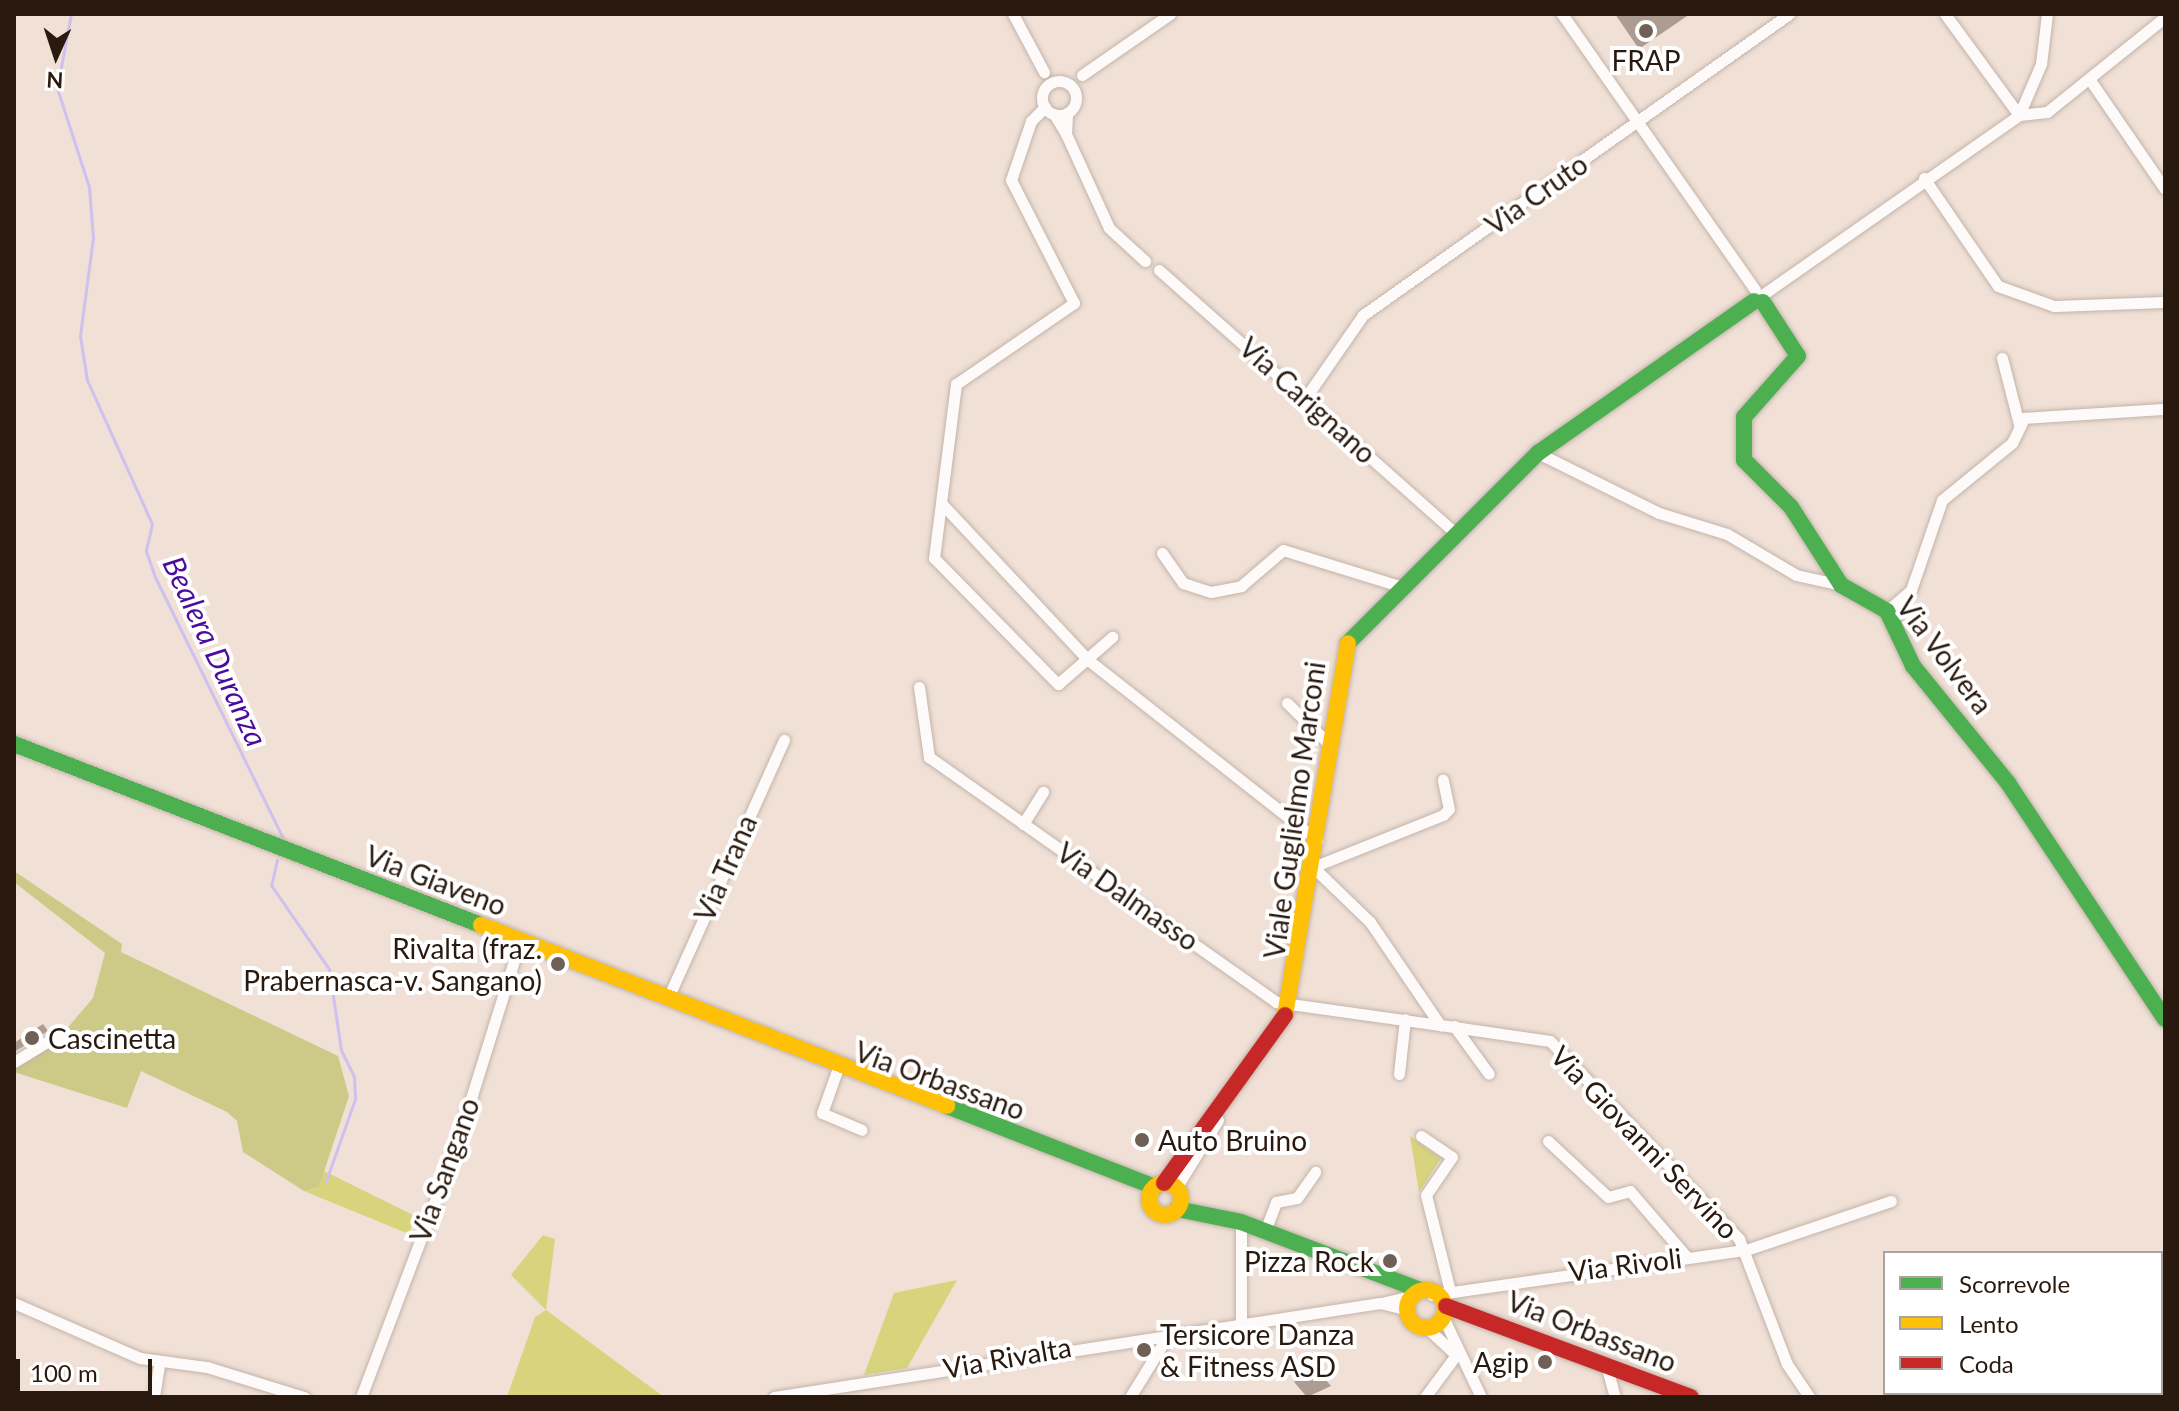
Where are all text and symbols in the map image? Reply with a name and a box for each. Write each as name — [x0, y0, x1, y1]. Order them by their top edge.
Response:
north arrow — [16, 16, 96, 96]
marker: FRAP — [1637, 22, 1655, 40]
place label: FRAP — [1611, 43, 1681, 77]
text: N — [46, 67, 64, 94]
street label: Via Cruto — [1478, 147, 1594, 241]
street label: Via Carignano — [1233, 330, 1383, 470]
water label: Bealera Duranza — [156, 550, 276, 752]
street label: Via Volvera — [1890, 589, 2000, 721]
street label: Viale Guglielmo Marconi — [1257, 659, 1331, 961]
street label: Via Trana — [687, 809, 763, 927]
street label: Via Dalmasso — [1051, 835, 1205, 957]
street label: Via Giaveno — [361, 838, 511, 922]
place label: Rivalta (fraz. Prabernasca-v. Sangano) — [243, 931, 542, 997]
marker: Rivalta (fraz. Prabernasca-v. Sangano) — [549, 955, 567, 973]
place label: Cascinetta — [48, 1021, 176, 1055]
marker: Cascinetta — [23, 1029, 41, 1047]
street label: Via Orbassano — [850, 1034, 1030, 1126]
street label: Via Giovanni Servino — [1544, 1039, 1746, 1245]
street label: Via Sangano — [402, 1093, 486, 1247]
place label: Auto Bruino — [1158, 1123, 1307, 1157]
marker: Auto Bruino — [1133, 1131, 1151, 1149]
street label: Via Rivoli — [1566, 1240, 1684, 1288]
place label: Pizza Rock — [1244, 1244, 1374, 1278]
legend — [1883, 1251, 2163, 1395]
marker: Pizza Rock — [1381, 1252, 1399, 1270]
text: Scorrevole — [1959, 1269, 2070, 1298]
street label: Via Orbassano — [1503, 1283, 1681, 1379]
text: Lento — [1959, 1309, 2019, 1338]
place label: Tersicore Danza & Fitness ASD — [1160, 1317, 1354, 1383]
street label: Via Rivalta — [940, 1329, 1074, 1385]
marker: Tersicore Danza & Fitness ASD — [1135, 1341, 1153, 1359]
scale bar — [20, 1343, 156, 1393]
place label: Agip — [1473, 1345, 1529, 1379]
text: Coda — [1959, 1349, 2014, 1378]
marker: Agip — [1536, 1353, 1554, 1371]
text: 100 m — [30, 1358, 98, 1387]

